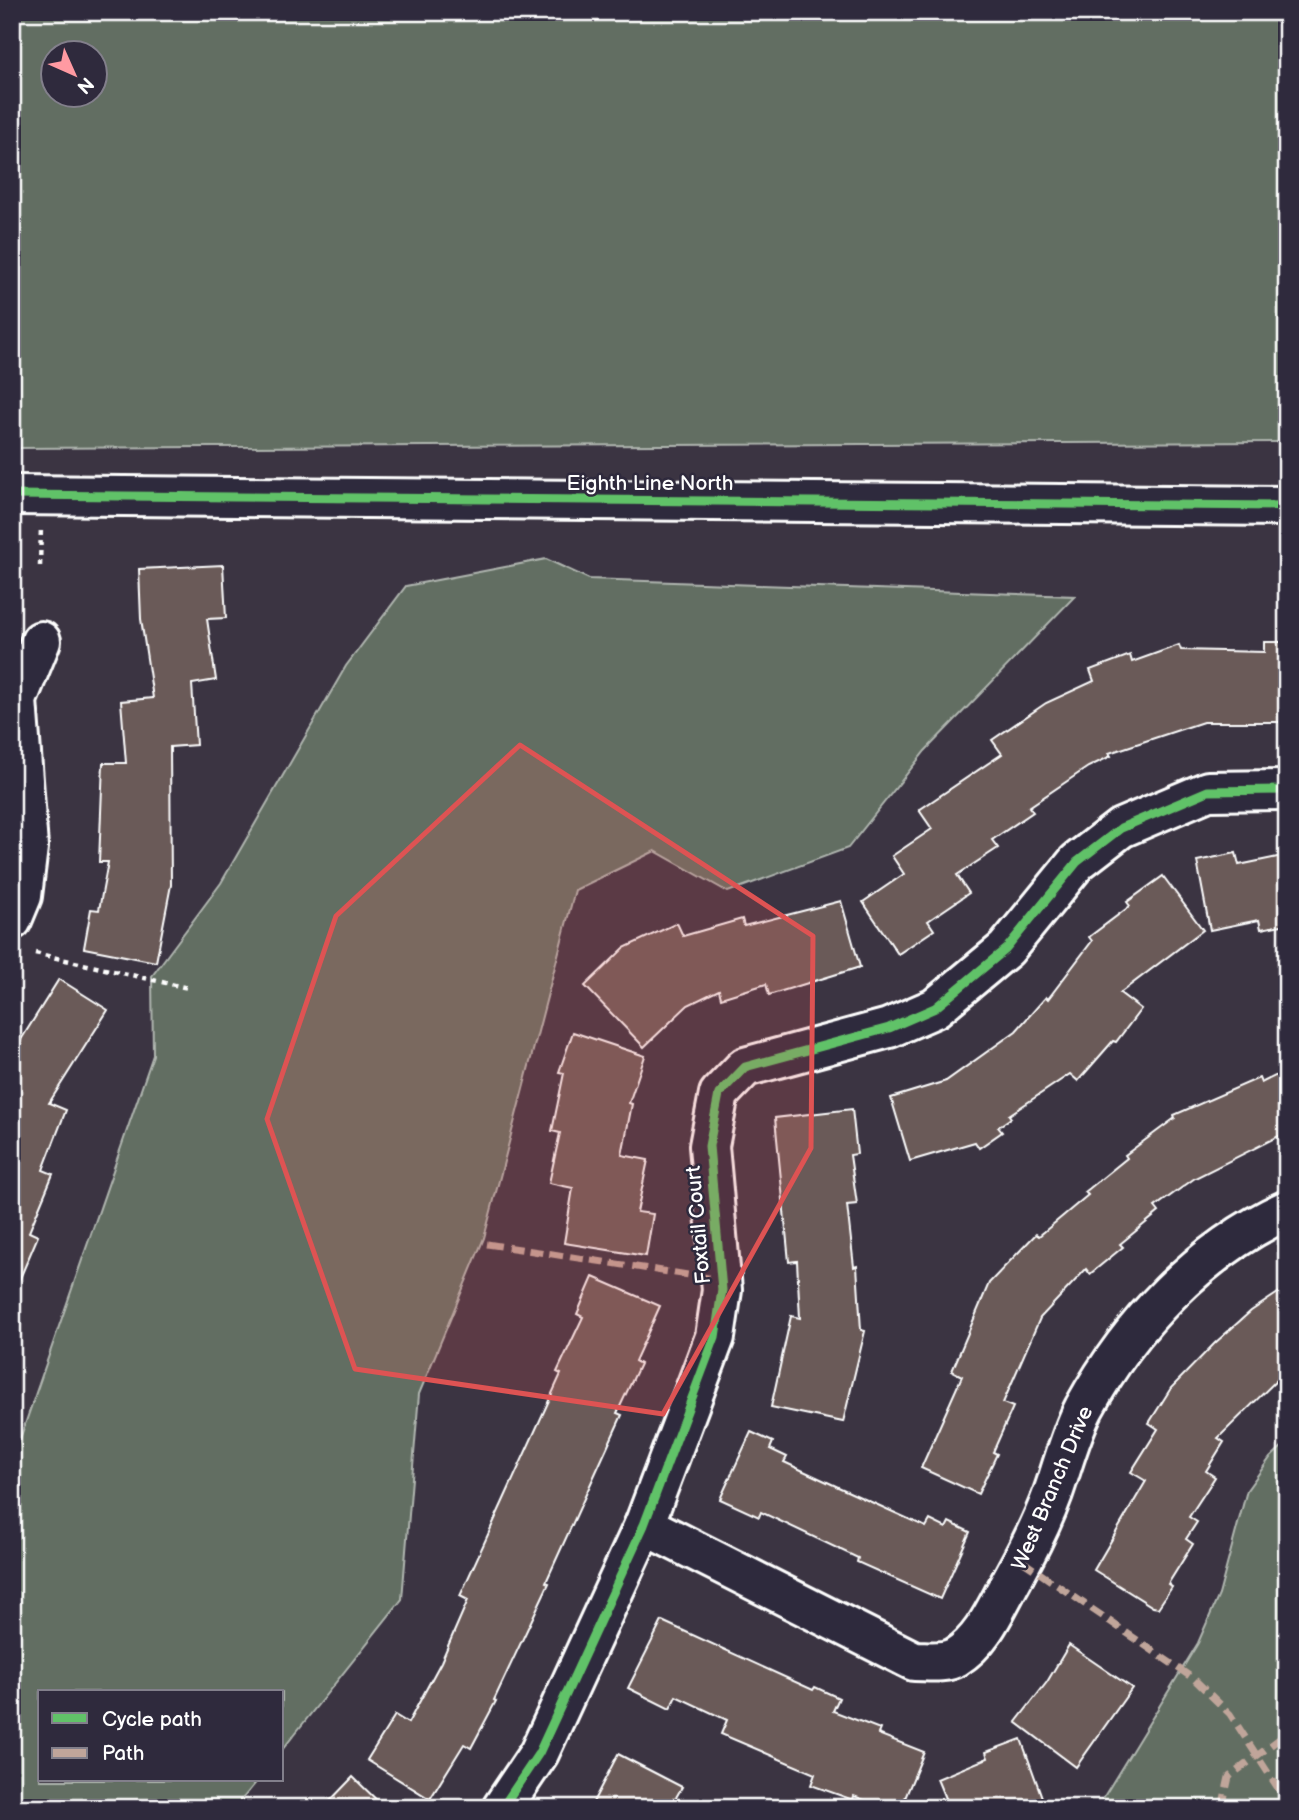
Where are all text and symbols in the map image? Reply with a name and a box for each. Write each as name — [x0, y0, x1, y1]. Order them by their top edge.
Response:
north arrow — [38, 38, 108, 108]
text: N — [72, 72, 98, 98]
street label: Eighth Line North — [567, 471, 733, 496]
street label: Foxtail Court — [681, 1164, 716, 1285]
street label: West Branch Drive — [1007, 1402, 1098, 1574]
legend — [38, 1690, 284, 1782]
text: Cycle path — [102, 1707, 202, 1732]
text: Path — [102, 1741, 144, 1766]

